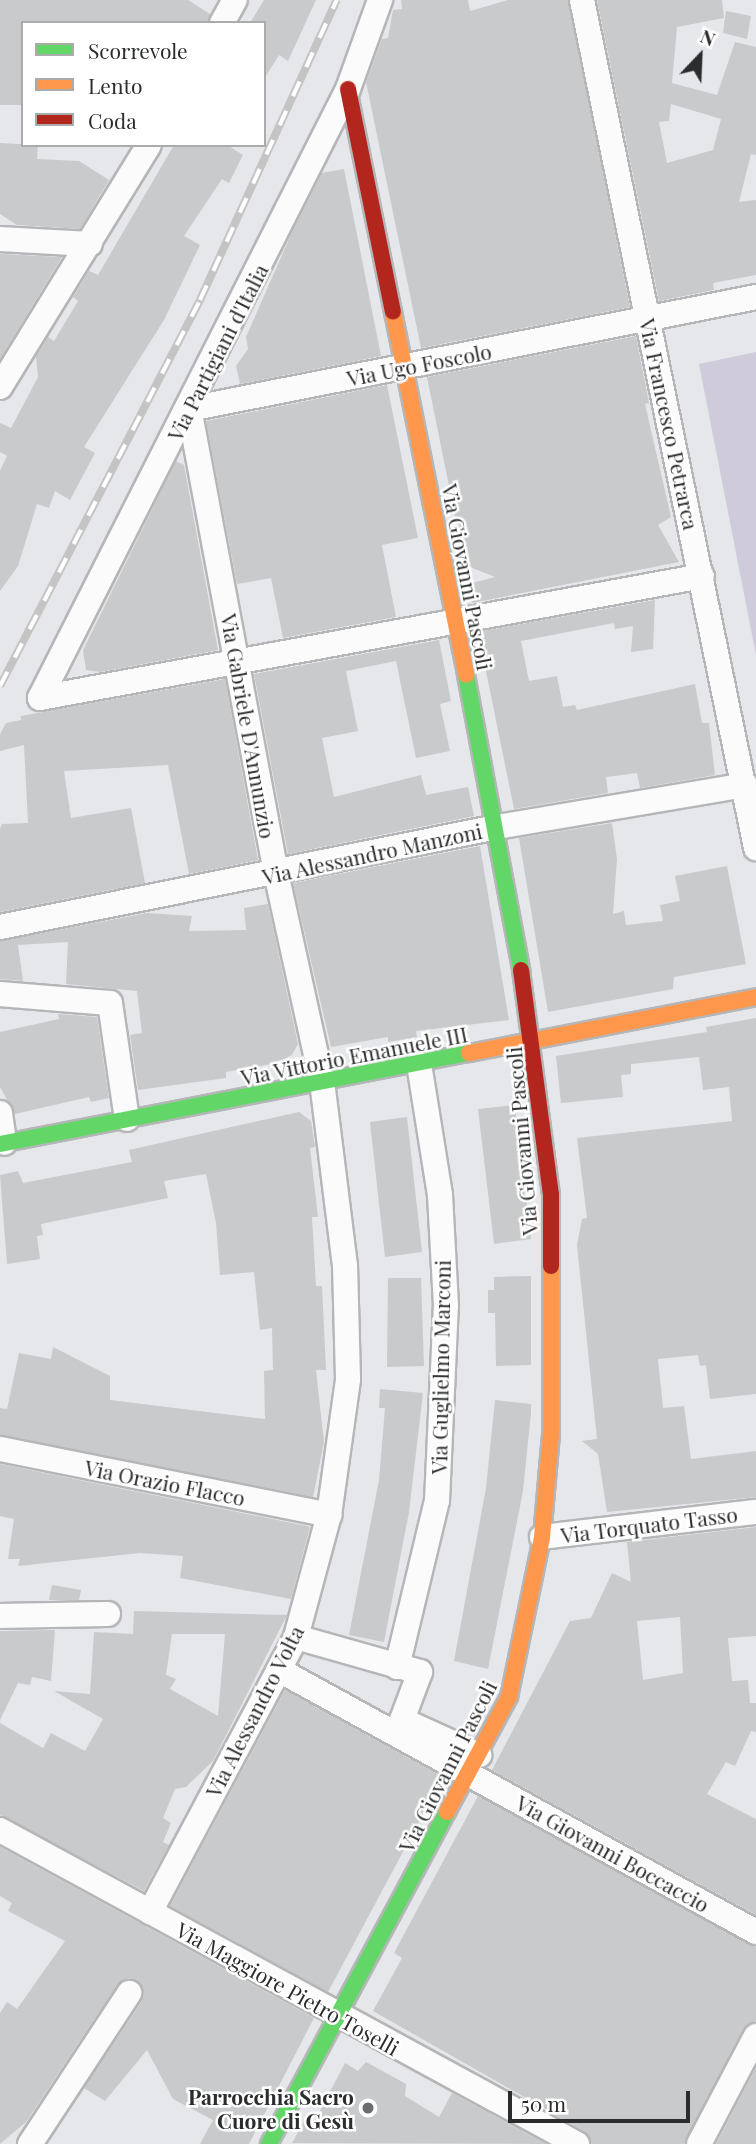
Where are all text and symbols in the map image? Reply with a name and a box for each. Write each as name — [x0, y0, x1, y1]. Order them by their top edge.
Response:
legend — [21, 21, 266, 147]
north arrow — [665, 21, 735, 91]
text: N — [697, 22, 720, 51]
text: Scorrevole — [88, 36, 188, 64]
text: Lento — [88, 71, 142, 99]
text: Coda — [88, 106, 137, 134]
street label: Via Partigiani d'Italia — [161, 259, 273, 445]
street label: Via Francesco Petrarca — [635, 316, 705, 532]
street label: Via Ugo Foscolo — [344, 338, 494, 390]
street label: Via Giovanni Pascoli — [438, 482, 498, 672]
street label: Via Gabriele D'Annunzio — [217, 612, 281, 840]
street label: Via Alessandro Manzoni — [259, 817, 485, 889]
street label: Via Vittorio Emanuele III — [238, 1021, 470, 1089]
street label: Via Giovanni Pascoli — [500, 1046, 542, 1236]
street label: Via Guglielmo Marconi — [426, 1259, 454, 1475]
street label: Via Orazio Flacco — [83, 1454, 247, 1510]
street label: Via Torquato Tasso — [559, 1501, 739, 1547]
street label: Via Alessandro Volta — [199, 1620, 309, 1802]
street label: Via Giovanni Pascoli — [393, 1676, 501, 1856]
street label: Via Giovanni Boccaccio — [512, 1789, 714, 1917]
street label: Via Maggiore Pietro Toselli — [172, 1916, 404, 2060]
scale bar — [511, 2078, 693, 2122]
place label: Parrocchia Sacro Cuore di Gesù — [188, 2083, 354, 2133]
text: 50 m — [521, 2089, 566, 2117]
marker: Parrocchia Sacro Cuore di Gesù — [360, 2100, 376, 2116]

